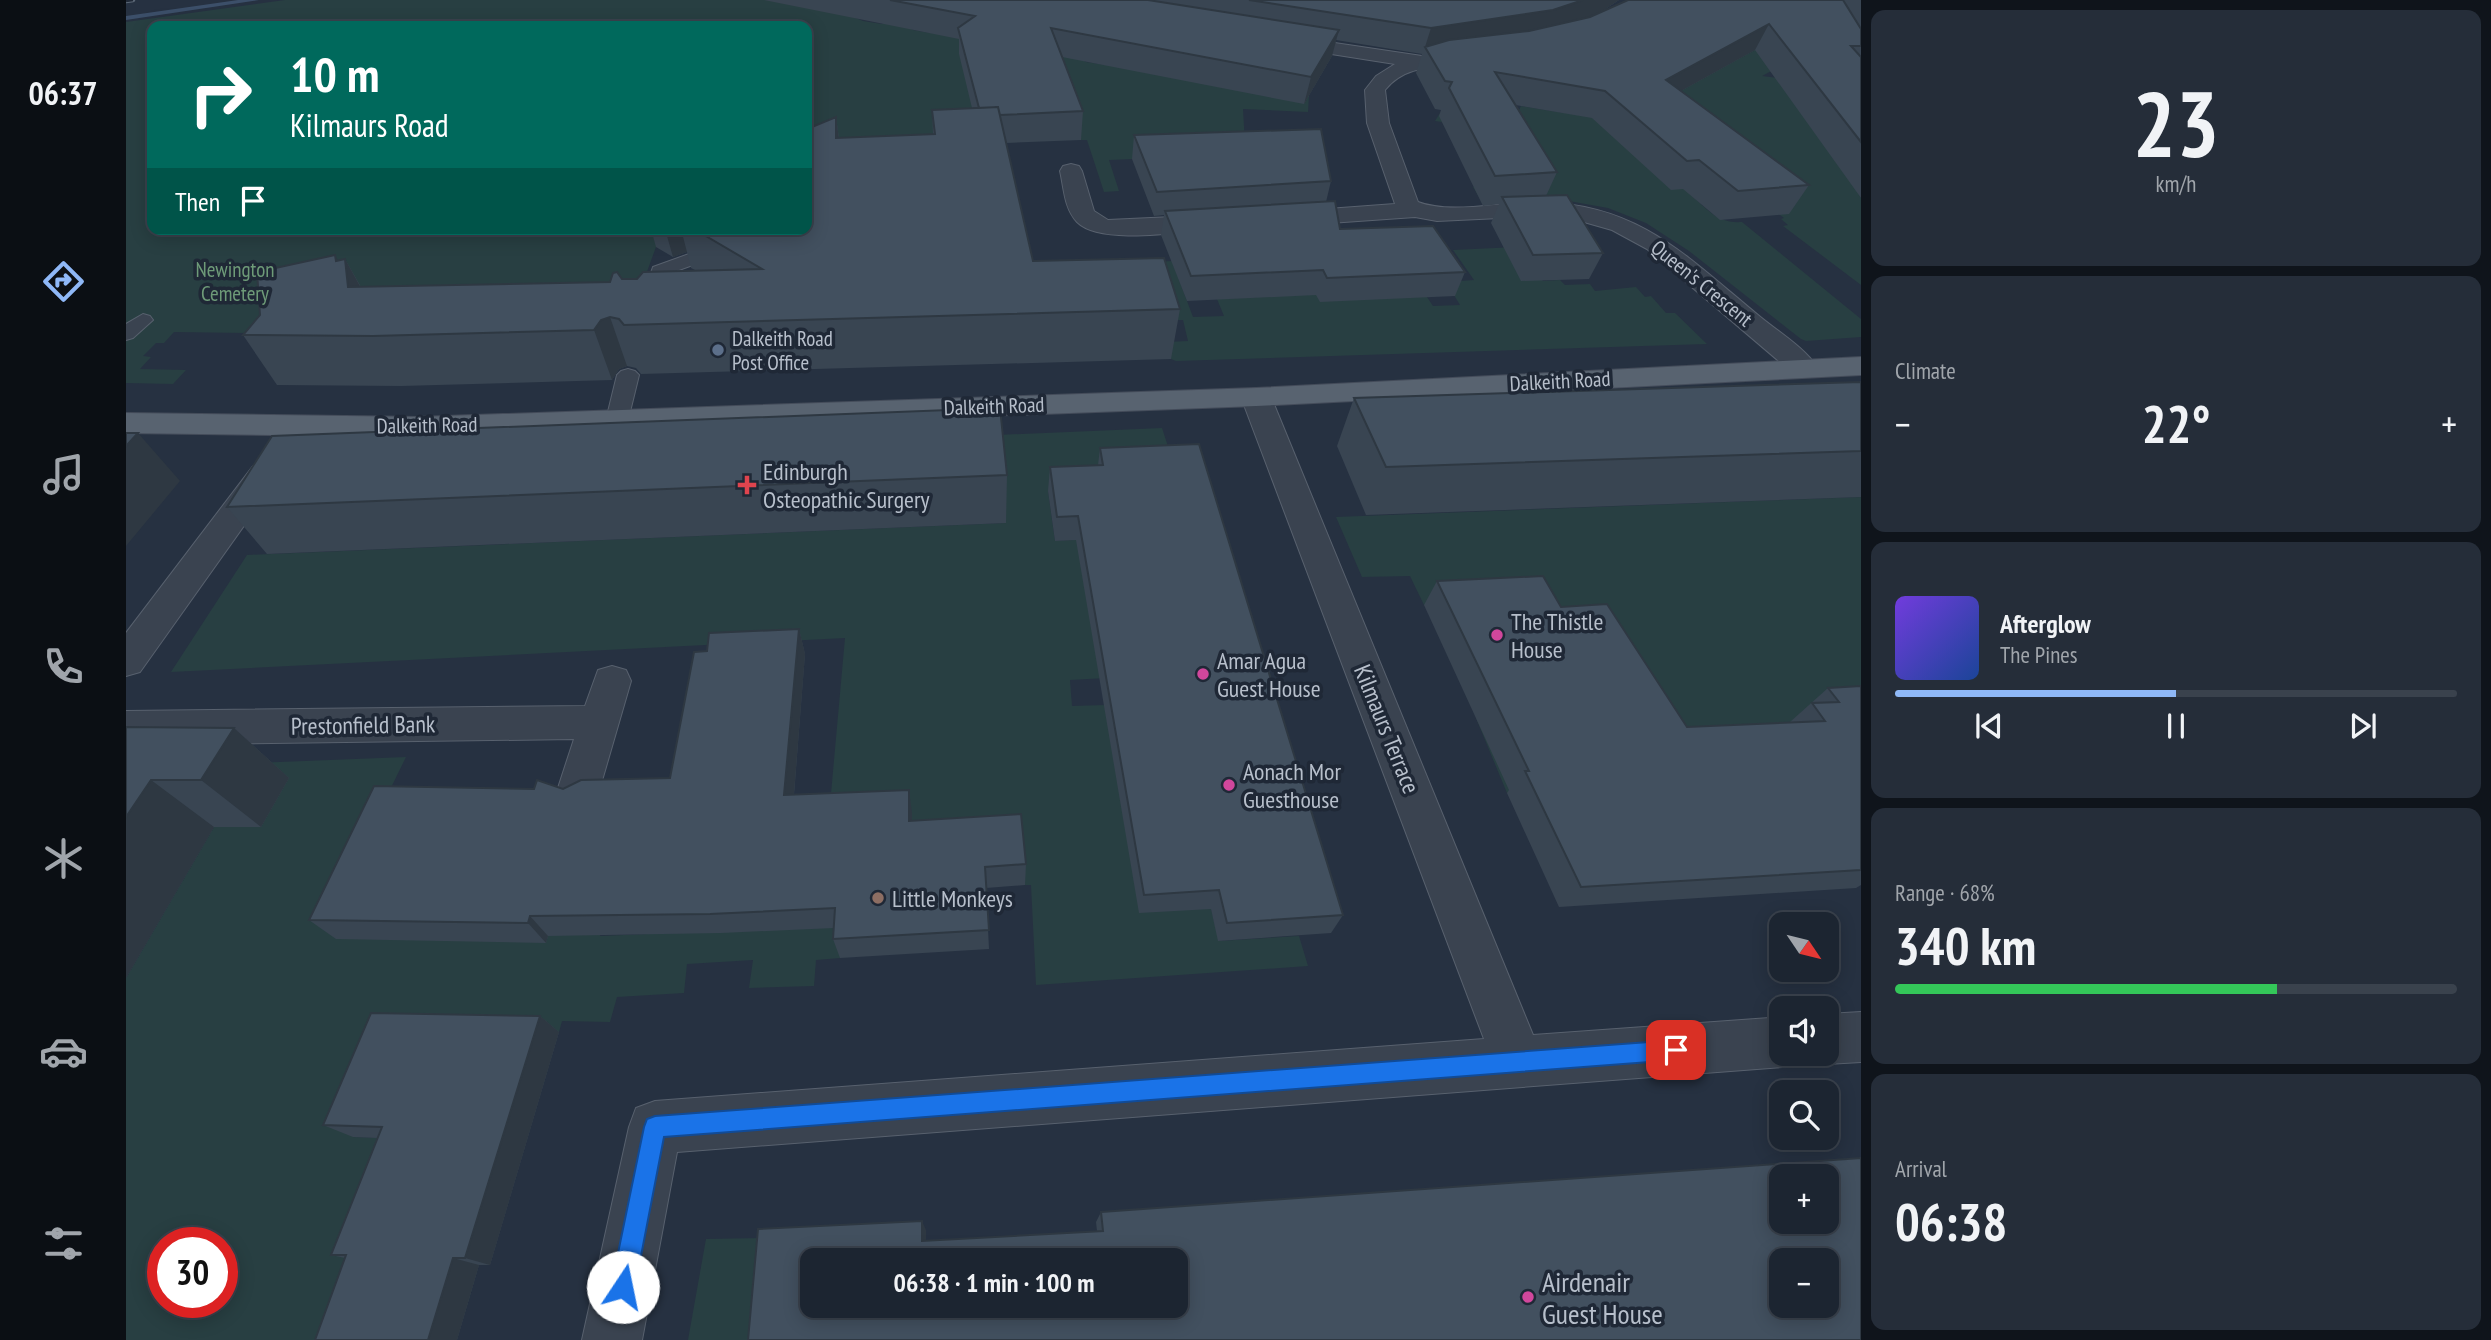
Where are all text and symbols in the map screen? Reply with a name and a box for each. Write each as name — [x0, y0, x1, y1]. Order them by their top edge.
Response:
text: 10 m — [290, 42, 379, 106]
icon: right — [175, 49, 266, 140]
text: 23 — [2133, 64, 2220, 182]
text: 06:37 — [28, 72, 98, 114]
text: Kilmaurs Road — [290, 104, 449, 146]
text: km/h — [2156, 169, 2196, 198]
icon: arrive — [234, 182, 272, 220]
text: Then — [175, 185, 220, 218]
street label: Queen's Crescent — [1646, 234, 1758, 332]
park label: Newington Cemetery — [196, 256, 274, 307]
icon: directions — [39, 257, 88, 306]
place label: Dalkeith Road Post Office — [732, 325, 833, 376]
marker: Dalkeith Road Post Office — [710, 342, 726, 358]
text: Climate — [1895, 356, 1956, 385]
street label: Dalkeith Road — [1509, 365, 1611, 397]
text: 22° — [2142, 390, 2210, 457]
street label: Dalkeith Road — [943, 391, 1045, 421]
text: − — [1895, 399, 1911, 448]
text: + — [2441, 399, 2457, 448]
street label: Dalkeith Road — [376, 411, 478, 439]
icon: music — [39, 450, 88, 499]
place label: Edinburgh Osteopathic Surgery — [763, 456, 930, 515]
marker: Edinburgh Osteopathic Surgery — [737, 475, 757, 495]
place label: The Thistle House — [1511, 606, 1603, 665]
text: Afterglow — [2000, 607, 2091, 640]
marker: The Thistle House — [1489, 627, 1505, 643]
text: The Pines — [2000, 640, 2078, 669]
icon: phone — [39, 642, 88, 691]
place label: Amar Agua Guest House — [1217, 645, 1321, 704]
street label: Kilmaurs Terrace — [1347, 660, 1427, 798]
marker: Amar Agua Guest House — [1195, 666, 1211, 682]
icon: previous — [1970, 707, 2008, 745]
icon: pause — [2157, 707, 2195, 745]
icon: next — [2344, 707, 2382, 745]
street label: Prestonfield Bank — [291, 708, 436, 742]
place label: Aonach Mor Guesthouse — [1243, 756, 1341, 815]
marker: Aonach Mor Guesthouse — [1221, 777, 1237, 793]
icon: climate — [39, 834, 88, 883]
text: Range · 68% — [1895, 878, 1995, 907]
place label: Little Monkeys — [892, 883, 1013, 914]
marker: Little Monkeys — [870, 890, 886, 906]
north arrow — [1769, 912, 1839, 982]
map controls — [1769, 912, 1839, 1318]
text: 340 km — [1895, 912, 2036, 979]
button: sound — [1769, 996, 1839, 1066]
pin — [1646, 1020, 1706, 1080]
icon: car — [39, 1027, 88, 1076]
icon: arrive — [1657, 1031, 1695, 1069]
button: search — [1769, 1080, 1839, 1150]
text: Arrival — [1895, 1154, 1947, 1183]
button: + — [1769, 1164, 1839, 1234]
text: 06:38 — [1895, 1188, 2007, 1255]
icon: filters — [39, 1219, 88, 1268]
speed limit sign: 30 — [147, 1227, 238, 1318]
button: − — [1769, 1248, 1839, 1318]
position arrow — [586, 1250, 660, 1324]
place label: Airdenair Guest House — [1542, 1263, 1663, 1332]
text: 06:38 · 1 min · 100 m — [894, 1266, 1094, 1299]
marker: Airdenair Guest House — [1520, 1289, 1536, 1305]

